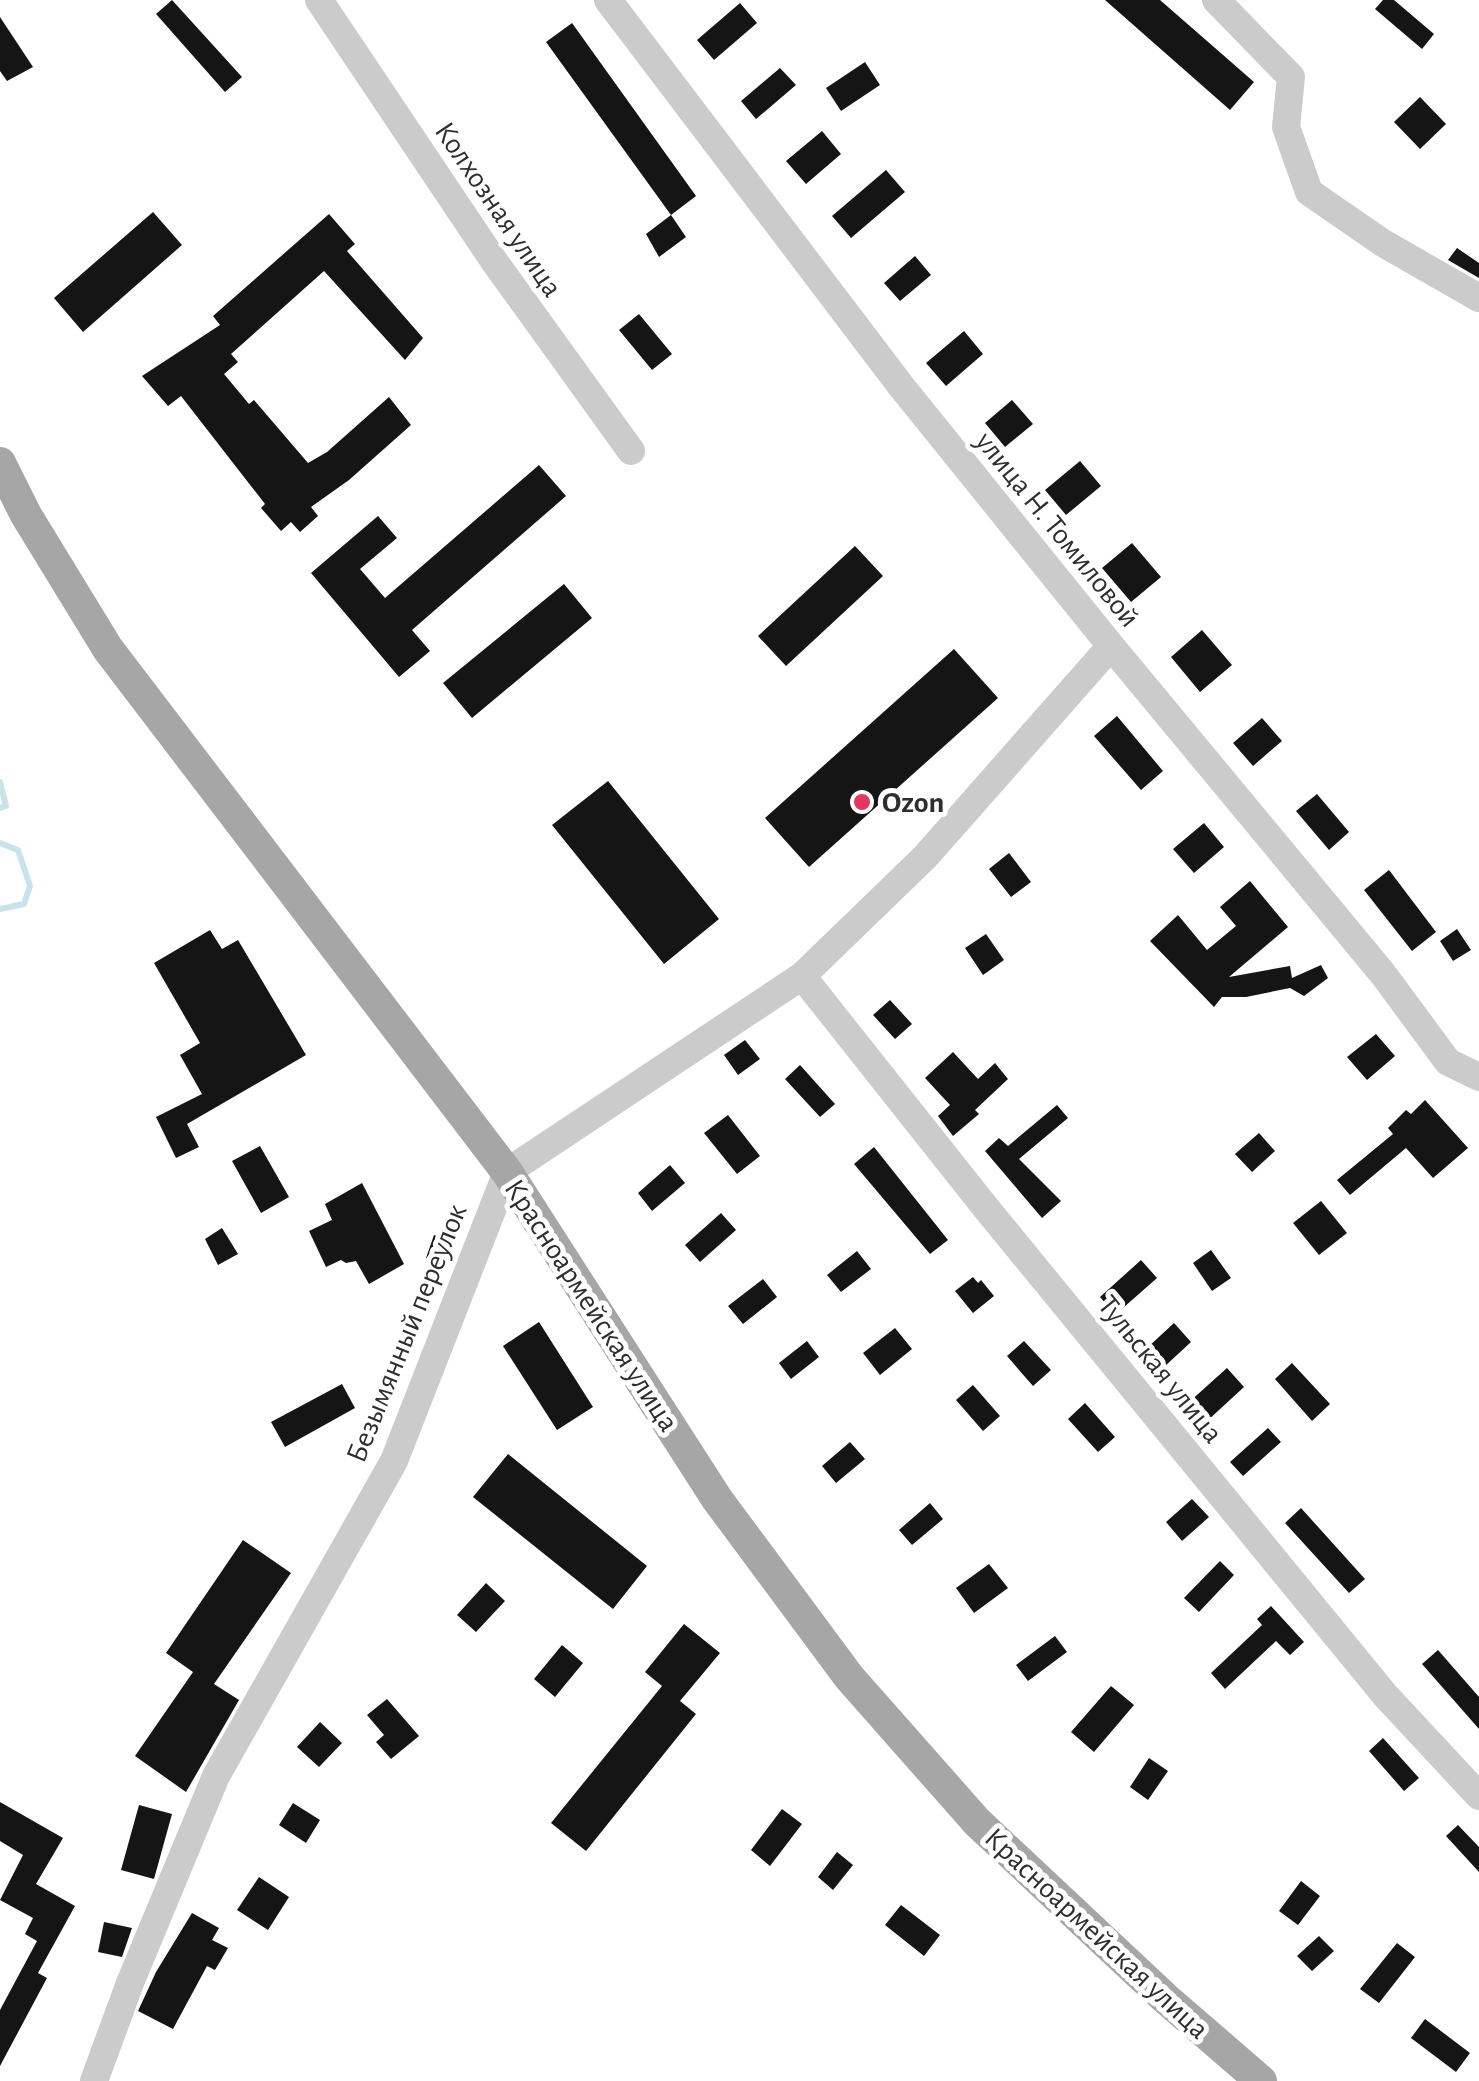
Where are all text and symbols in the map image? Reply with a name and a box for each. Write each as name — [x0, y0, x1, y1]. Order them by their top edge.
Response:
street label: Колхозная улица — [429, 117, 568, 302]
street label: улица Н. Томиловой — [969, 426, 1145, 633]
place label: Ozon — [882, 788, 944, 818]
marker: Ozon — [851, 791, 873, 813]
street label: Красноармейская улица — [499, 1174, 684, 1437]
street label: Безымянный переулок — [341, 1200, 473, 1467]
street label: Тульская улица — [1092, 1290, 1228, 1449]
street label: Красноармейская улица — [979, 1823, 1214, 2045]

